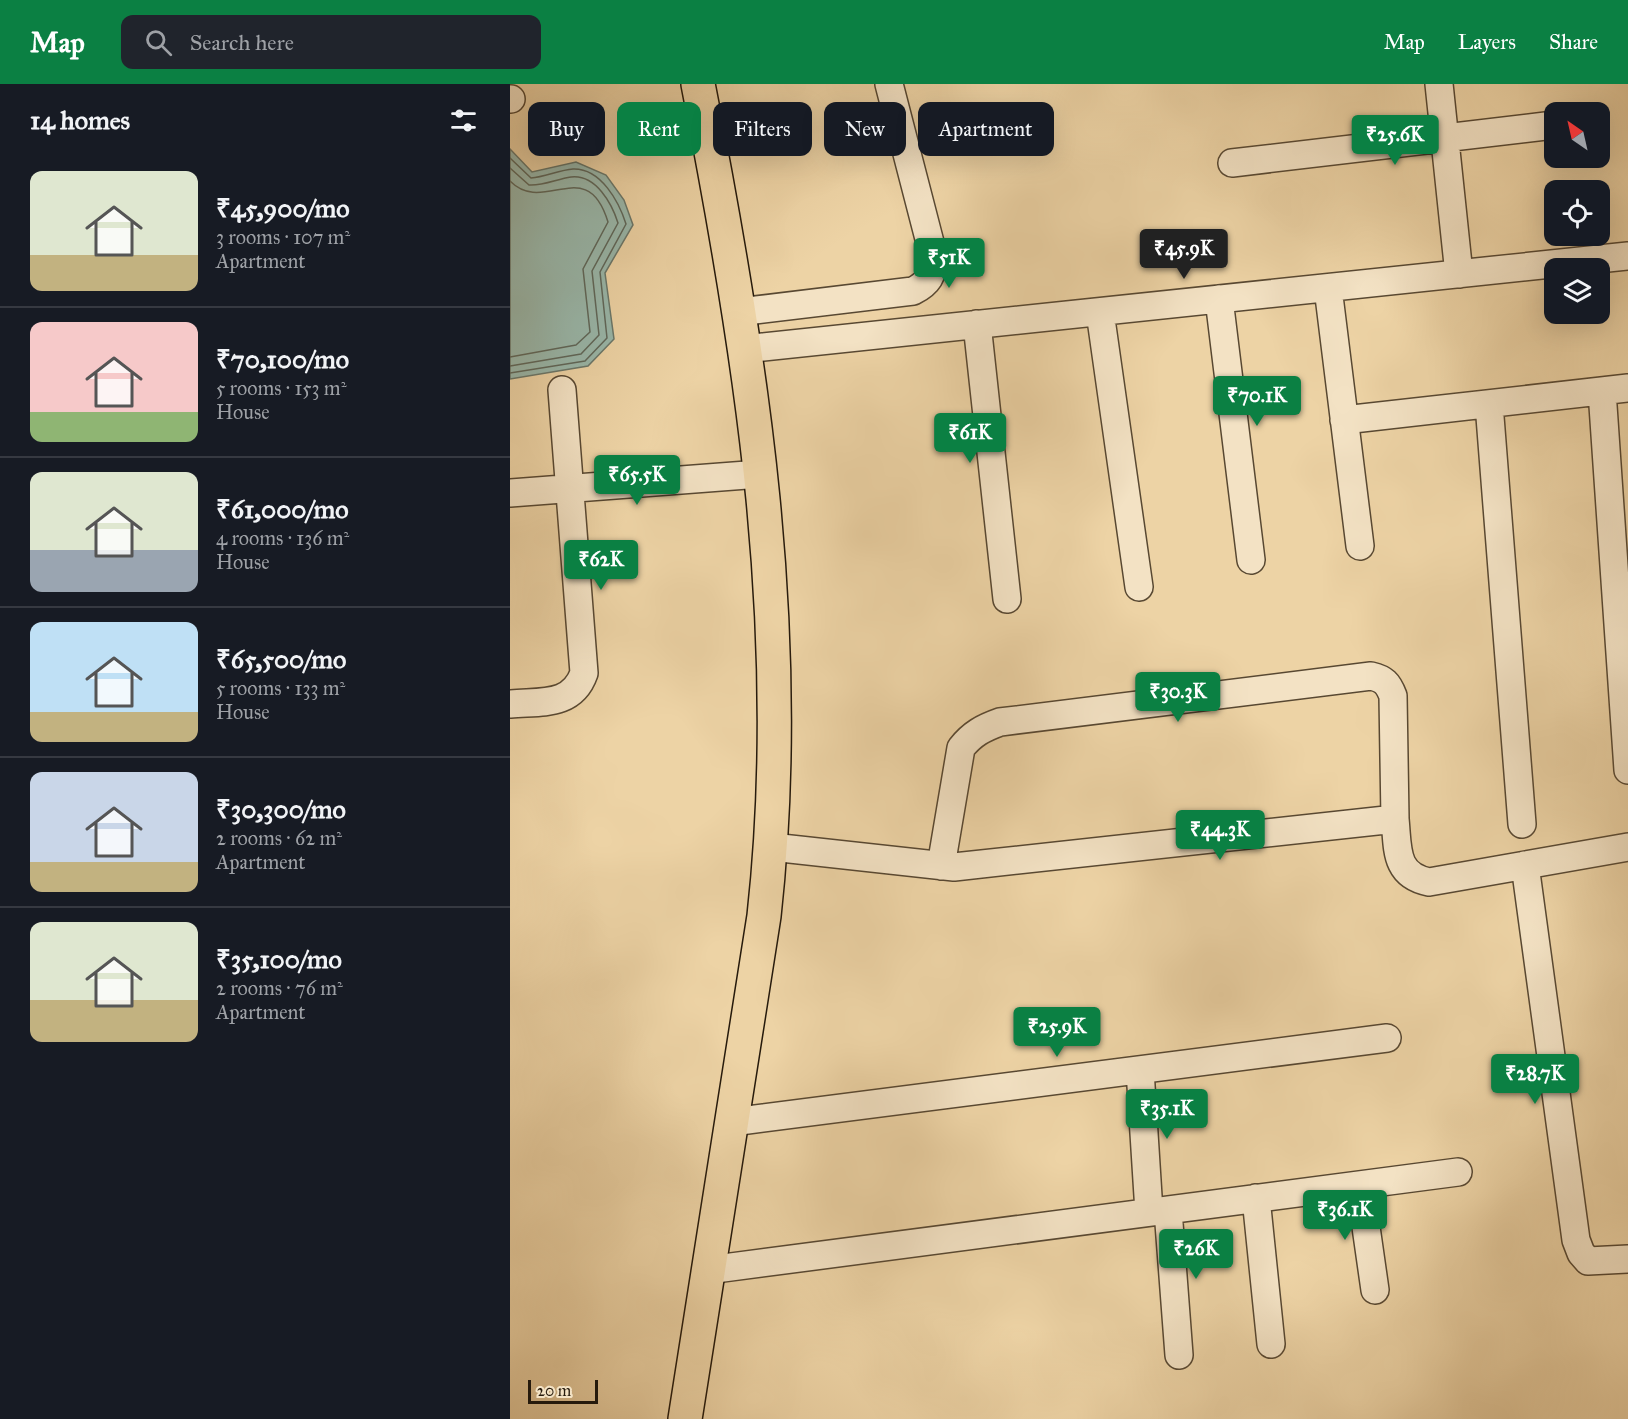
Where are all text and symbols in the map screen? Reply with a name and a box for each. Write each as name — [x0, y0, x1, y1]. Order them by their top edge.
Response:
search box — [121, 15, 541, 69]
text: Map — [30, 25, 85, 60]
icon: search — [142, 26, 175, 59]
text: Search here — [190, 29, 294, 56]
text: Map — [1384, 29, 1425, 55]
text: Layers — [1458, 29, 1516, 55]
text: Share — [1549, 29, 1598, 55]
chip: Buy — [528, 102, 605, 156]
chip: Rent — [617, 102, 701, 156]
chip: Filters — [713, 102, 812, 156]
chip: New — [824, 102, 906, 156]
chip: Apartment — [918, 102, 1054, 156]
north arrow — [1544, 102, 1610, 168]
map controls — [1544, 102, 1610, 324]
text: 14 homes — [30, 104, 130, 136]
icon: filters — [447, 104, 480, 137]
pin: ₹25.6K — [1346, 115, 1444, 166]
text: ₹25.6K — [1366, 122, 1424, 146]
button: locate — [1544, 180, 1610, 246]
text: ₹45,900/mo — [216, 192, 350, 224]
icon: home — [78, 195, 150, 267]
text: 3 rooms · 107 m² — [216, 225, 350, 249]
pin: ₹45.9K — [1135, 229, 1233, 280]
text: ₹45.9K — [1154, 236, 1214, 260]
pin: ₹51K — [913, 238, 985, 289]
text: ₹51K — [928, 245, 970, 269]
text: Apartment — [216, 249, 305, 273]
button: layers — [1544, 258, 1610, 324]
text: ₹70,100/mo — [216, 343, 349, 375]
icon: home — [78, 346, 150, 418]
text: 5 rooms · 153 m² — [216, 376, 346, 400]
pin: ₹70.1K — [1208, 376, 1306, 427]
text: ₹70.1K — [1227, 383, 1287, 407]
text: House — [216, 400, 270, 424]
pin: ₹61K — [934, 413, 1006, 464]
text: ₹61K — [948, 420, 992, 444]
pin: ₹65.5K — [588, 455, 686, 506]
text: ₹65.5K — [608, 462, 666, 486]
text: ₹61,000/mo — [216, 493, 348, 525]
icon: home — [78, 496, 150, 568]
text: 4 rooms · 136 m² — [216, 526, 349, 550]
pin: ₹62K — [565, 540, 637, 591]
text: ₹62K — [578, 547, 624, 571]
text: House — [216, 550, 270, 574]
text: ₹65,500/mo — [216, 643, 346, 675]
icon: home — [78, 646, 150, 718]
pin: ₹30.3K — [1129, 672, 1227, 723]
text: 5 rooms · 133 m² — [216, 676, 345, 700]
text: ₹30.3K — [1149, 679, 1207, 703]
text: House — [216, 700, 270, 724]
text: ₹30,300/mo — [216, 793, 346, 825]
icon: home — [78, 796, 150, 868]
pin: ₹44.3K — [1171, 810, 1269, 861]
text: ₹44.3K — [1190, 817, 1250, 841]
text: 2 rooms · 62 m² — [216, 826, 342, 850]
text: Apartment — [216, 850, 305, 874]
text: ₹35,100/mo — [216, 943, 342, 975]
icon: home — [78, 946, 150, 1018]
text: 2 rooms · 76 m² — [216, 976, 343, 1000]
text: Apartment — [216, 1000, 305, 1024]
pin: ₹25.9K — [1008, 1007, 1106, 1058]
text: ₹25.9K — [1027, 1014, 1087, 1038]
pin: ₹28.7K — [1486, 1054, 1584, 1105]
text: ₹28.7K — [1505, 1061, 1565, 1085]
pin: ₹35.1K — [1118, 1089, 1216, 1140]
text: ₹35.1K — [1140, 1096, 1194, 1120]
pin: ₹36.1K — [1296, 1190, 1394, 1241]
text: ₹36.1K — [1317, 1197, 1373, 1221]
pin: ₹26K — [1160, 1229, 1232, 1280]
text: ₹26K — [1173, 1236, 1219, 1260]
scale bar — [528, 1377, 598, 1404]
text: 20 m — [537, 1381, 571, 1400]

